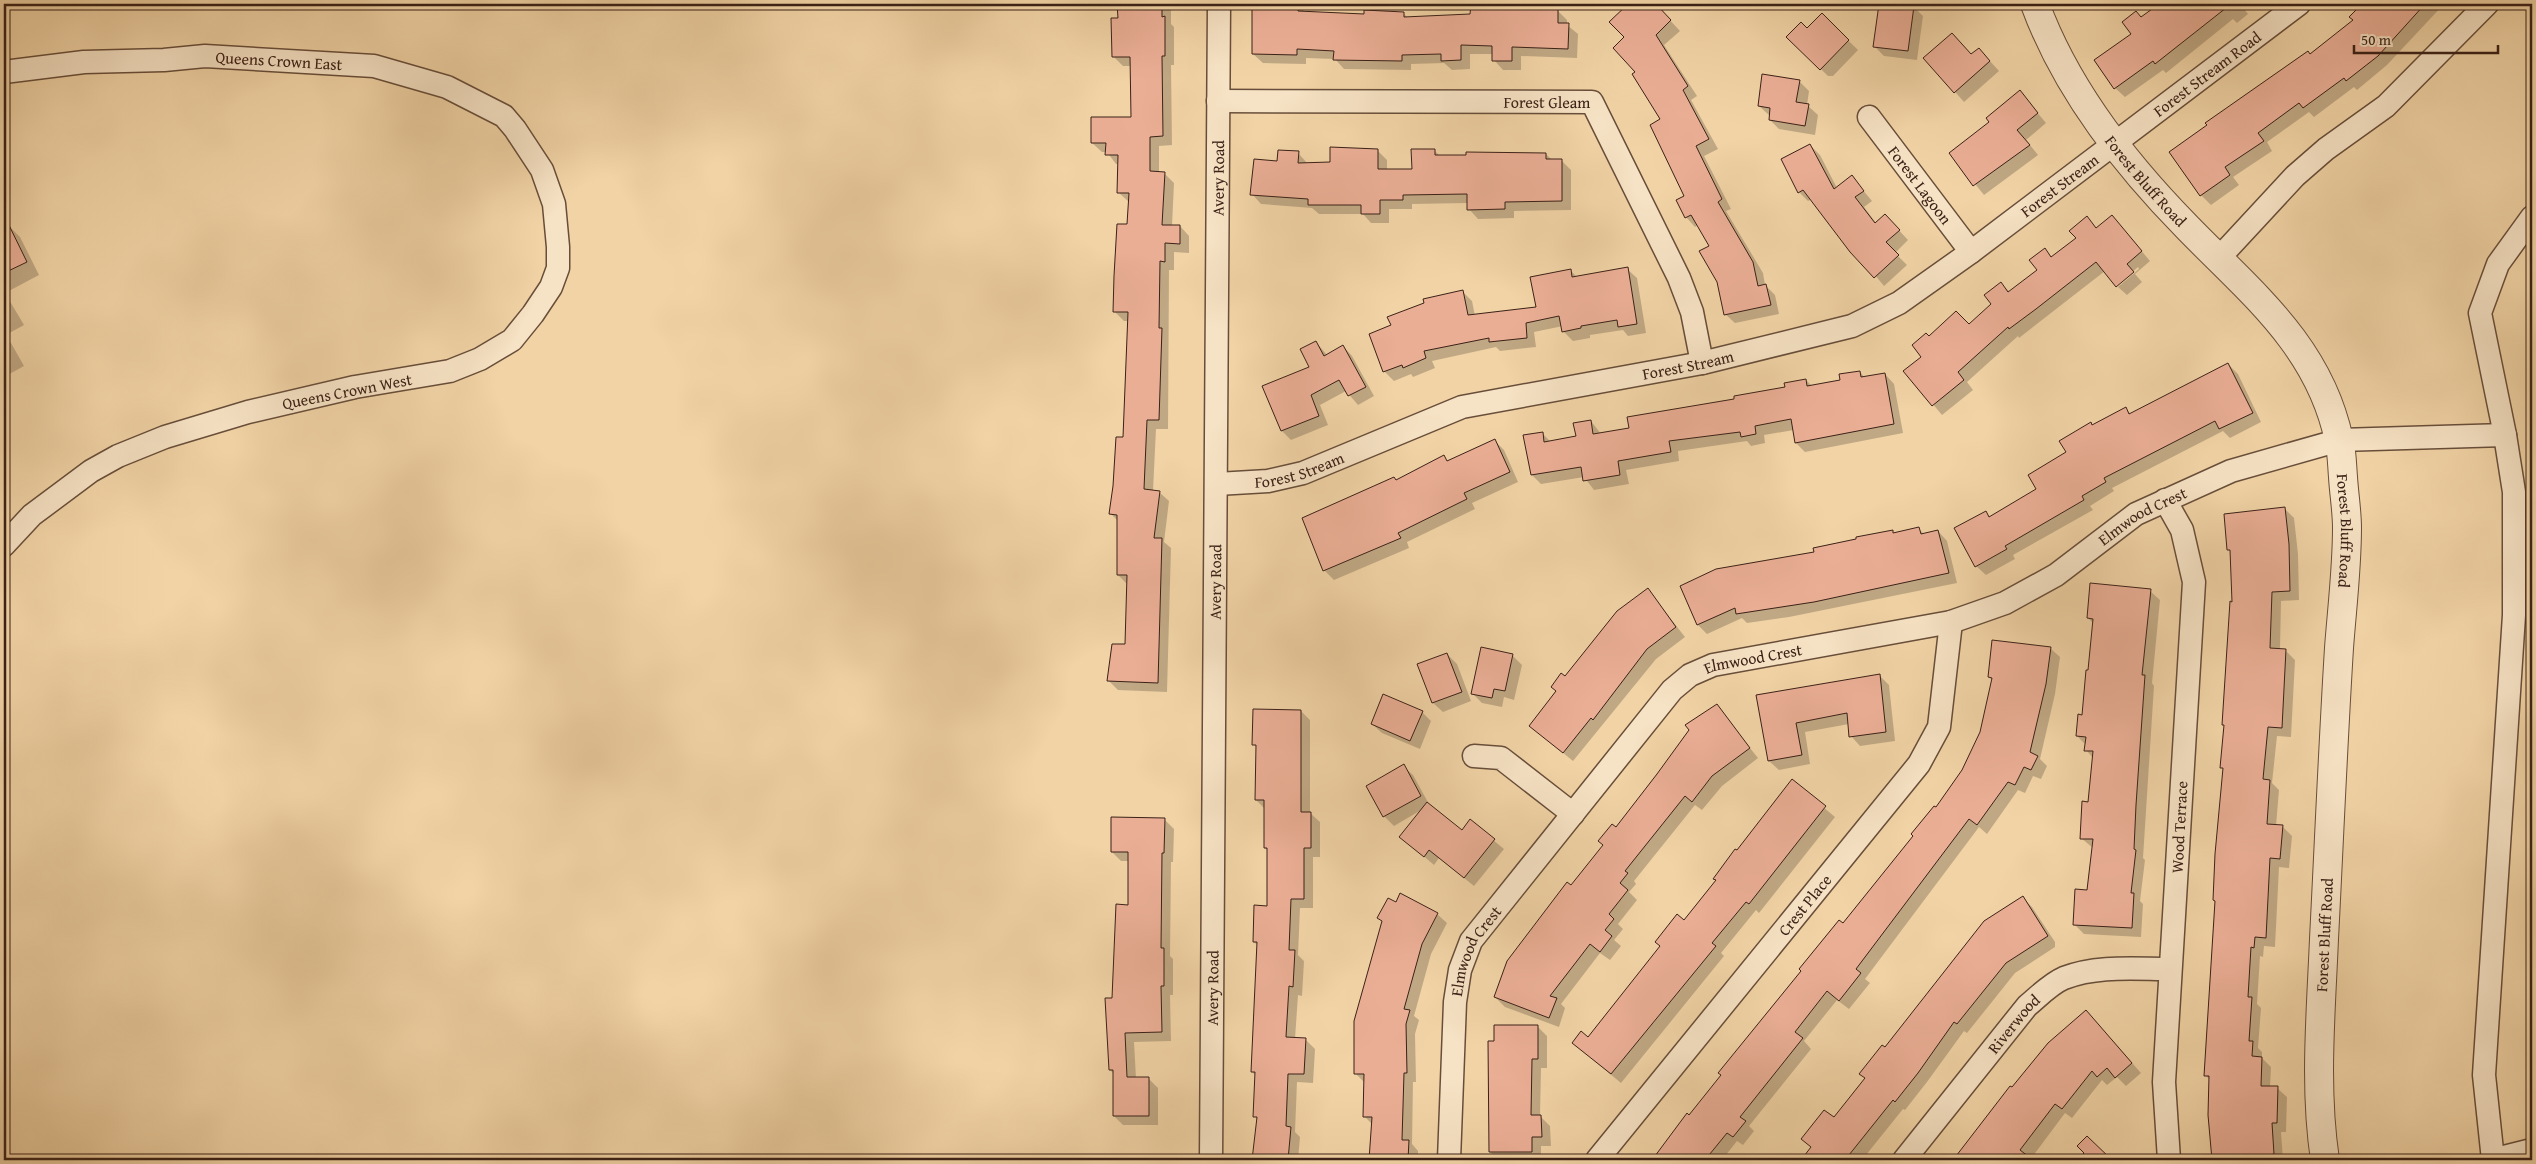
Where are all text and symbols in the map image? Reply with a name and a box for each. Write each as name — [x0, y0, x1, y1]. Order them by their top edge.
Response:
scale bar — [2354, 22, 2497, 54]
street label: Forest Stream Road — [2148, 25, 2266, 122]
text: 50 m — [2361, 29, 2392, 50]
street label: Queens Crown East — [215, 45, 343, 76]
street label: Forest Gleam — [1504, 90, 1590, 114]
street label: Forest Bluff Road — [2099, 130, 2193, 232]
street label: Avery Road — [1206, 140, 1230, 216]
street label: Forest Lagoon — [1883, 140, 1958, 229]
street label: Forest Stream — [2015, 148, 2104, 223]
street label: Forest Stream — [1640, 344, 1736, 386]
street label: Queens Crown West — [280, 367, 414, 415]
street label: Forest Stream — [1254, 445, 1348, 494]
street label: Forest Bluff Road — [2331, 473, 2359, 589]
street label: Elmwood Crest — [2093, 480, 2191, 551]
street label: Avery Road — [1203, 544, 1227, 620]
street label: Elmwood Crest — [1700, 637, 1804, 680]
street label: Wood Terrace — [2165, 780, 2193, 874]
street label: Crest Place — [1772, 869, 1837, 941]
street label: Forest Bluff Road — [2309, 877, 2339, 993]
street label: Elmwood Crest — [1444, 900, 1507, 998]
street label: Avery Road — [1200, 950, 1224, 1026]
street label: Riverwood — [1982, 988, 2046, 1059]

